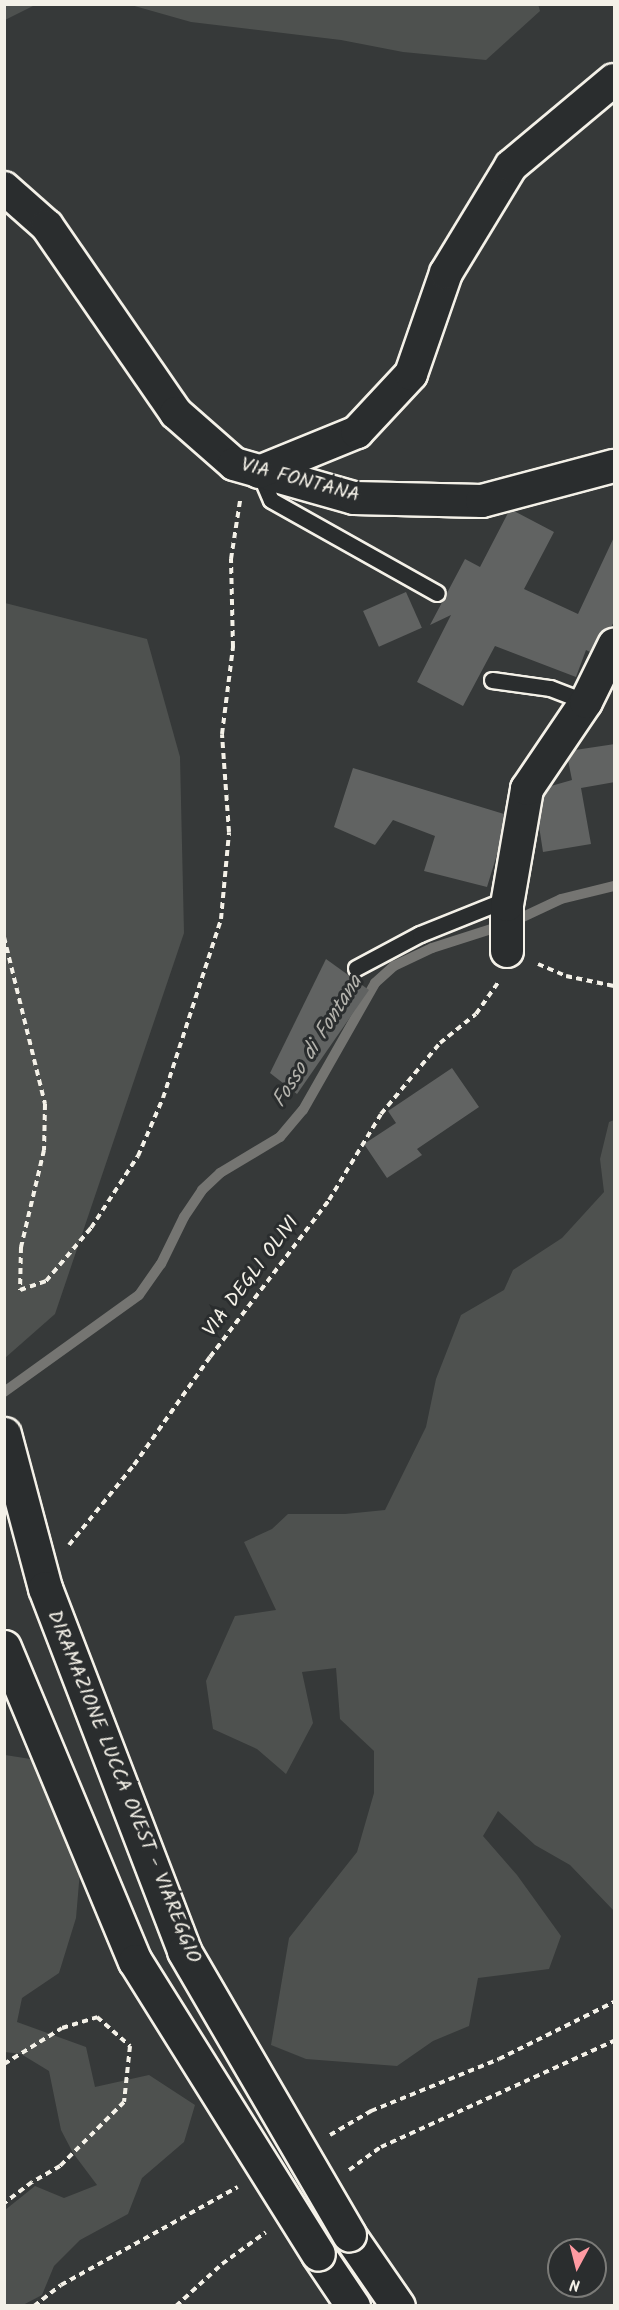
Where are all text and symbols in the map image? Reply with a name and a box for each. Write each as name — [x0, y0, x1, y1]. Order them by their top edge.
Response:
street label: VIA FONTANA — [238, 454, 362, 508]
water label: Fosso di Fontana — [267, 971, 369, 1113]
street label: VIA DEGLI OLIVI — [199, 1212, 305, 1342]
street label: DIRAMAZIONE LUCCA OVEST - VIAREGGIO — [41, 1607, 205, 1967]
north arrow — [547, 2238, 607, 2298]
text: N — [568, 2271, 582, 2297]

